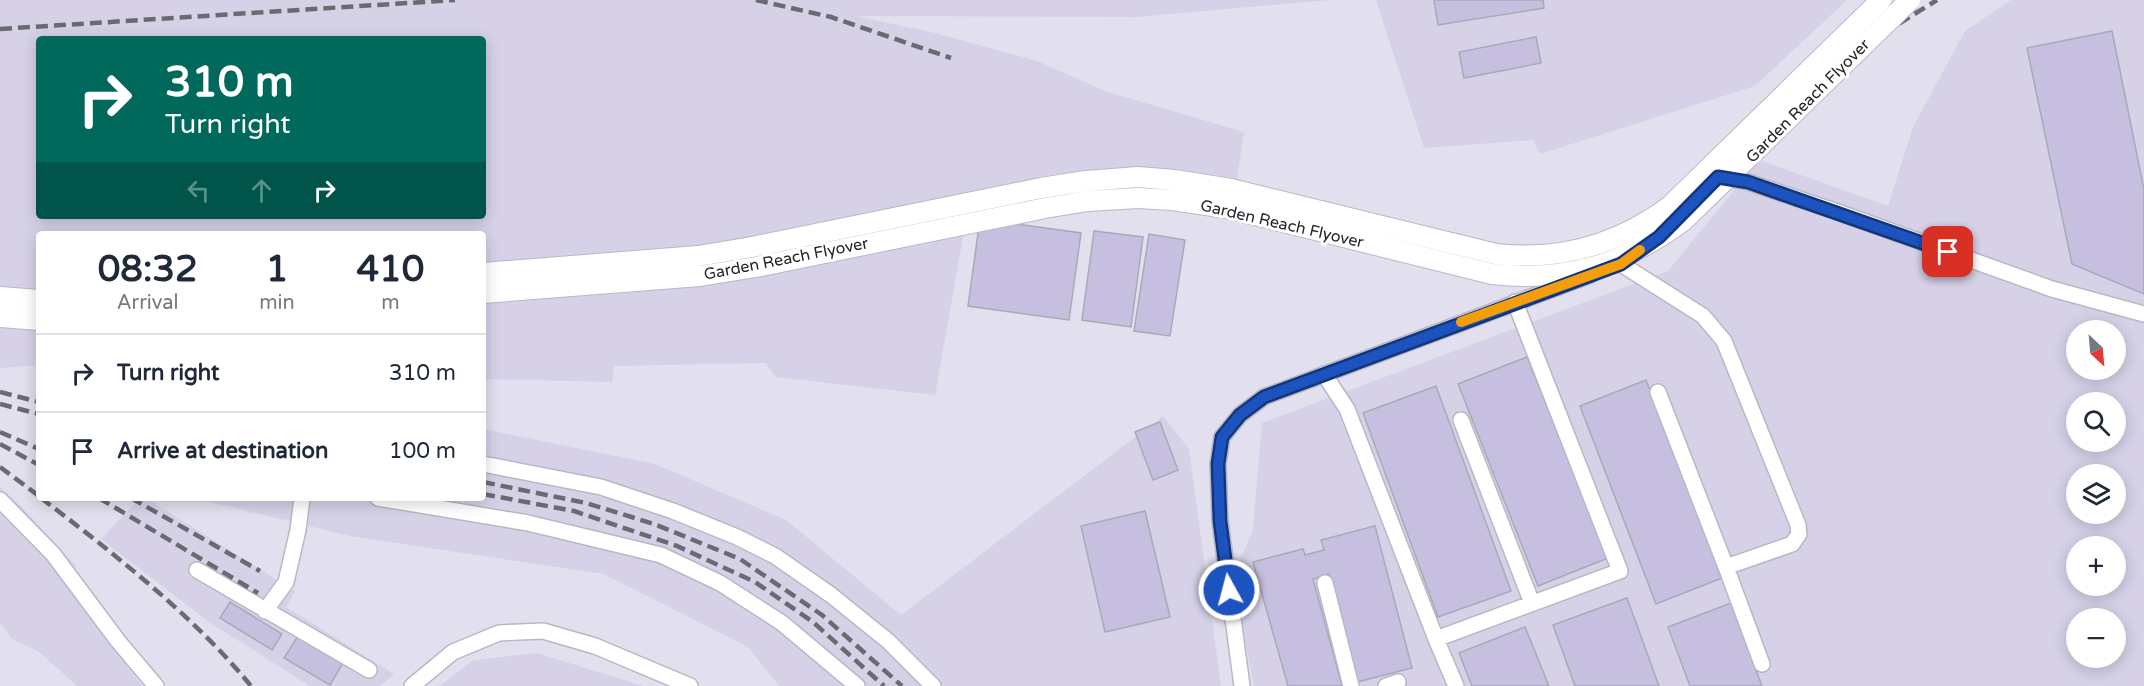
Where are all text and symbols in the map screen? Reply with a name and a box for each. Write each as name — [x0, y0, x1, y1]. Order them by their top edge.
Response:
street label: Garden Reach Flyover — [1742, 34, 1875, 167]
text: 310 m — [165, 57, 294, 108]
icon: right — [66, 60, 144, 138]
text: Turn right — [165, 108, 291, 141]
icon: left — [182, 174, 215, 207]
icon: ahead — [245, 174, 278, 207]
icon: right — [308, 174, 341, 207]
street label: Garden Reach Flyover — [1198, 195, 1367, 253]
pin — [1922, 226, 1973, 277]
street label: Garden Reach Flyover — [702, 233, 871, 285]
icon: arrive — [1931, 235, 1964, 268]
text: 08:32 — [98, 248, 198, 291]
text: 1 — [266, 248, 288, 291]
text: 410 — [356, 248, 424, 291]
text: Arrival — [117, 291, 179, 315]
text: min — [259, 291, 295, 315]
text: m — [381, 291, 400, 315]
north arrow — [2066, 320, 2126, 380]
map controls — [2066, 320, 2126, 668]
icon: right — [66, 357, 99, 390]
text: Turn right — [117, 360, 219, 386]
text: 310 m — [389, 360, 456, 386]
button: search — [2066, 392, 2126, 452]
icon: arrive — [66, 435, 99, 468]
text: Arrive at destination — [117, 438, 328, 464]
text: 100 m — [389, 438, 456, 464]
button: layers — [2066, 464, 2126, 524]
button: + — [2066, 536, 2126, 596]
position arrow — [1197, 558, 1261, 622]
button: − — [2066, 608, 2126, 668]

